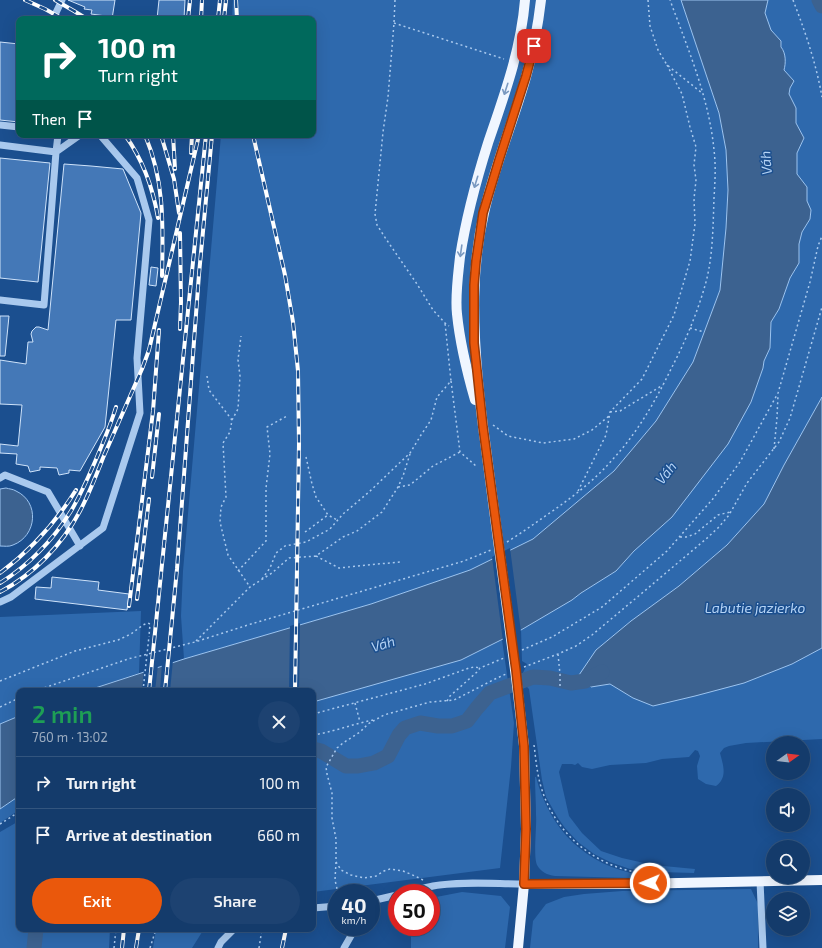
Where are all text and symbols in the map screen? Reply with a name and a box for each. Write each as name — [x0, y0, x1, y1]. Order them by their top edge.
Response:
pin — [517, 29, 551, 63]
text: 100 m — [98, 30, 176, 64]
icon: right — [32, 32, 84, 84]
icon: arrive — [523, 35, 545, 57]
text: Turn right — [98, 64, 178, 86]
one-way arrow — [502, 82, 509, 95]
icon: arrive — [74, 108, 96, 130]
text: Then — [32, 110, 66, 128]
water label: Váh — [756, 150, 775, 176]
one-way arrow — [472, 175, 479, 188]
one-way arrow — [457, 244, 465, 257]
water label: Váh — [651, 458, 680, 487]
water label: Labutie jazierko — [705, 599, 805, 616]
water label: Váh — [369, 632, 397, 655]
text: 2 min — [32, 699, 93, 728]
button: close — [258, 701, 300, 743]
text: 760 m · 13:02 — [32, 729, 108, 745]
north arrow — [766, 736, 810, 780]
map controls — [766, 736, 810, 936]
icon: right — [32, 772, 54, 794]
text: Turn right — [66, 774, 136, 792]
text: 100 m — [259, 774, 300, 792]
button: sound — [766, 788, 810, 832]
icon: arrive — [32, 824, 54, 846]
text: Arrive at destination — [66, 826, 212, 844]
text: 660 m — [257, 826, 300, 844]
button: search — [766, 840, 810, 884]
position arrow — [629, 862, 671, 904]
button: Exit — [32, 878, 162, 924]
button: Share — [170, 878, 300, 924]
speed limit sign: 50 — [388, 884, 440, 936]
button: layers — [766, 892, 810, 936]
text: 40 — [341, 893, 367, 917]
text: km/h — [342, 914, 366, 926]

